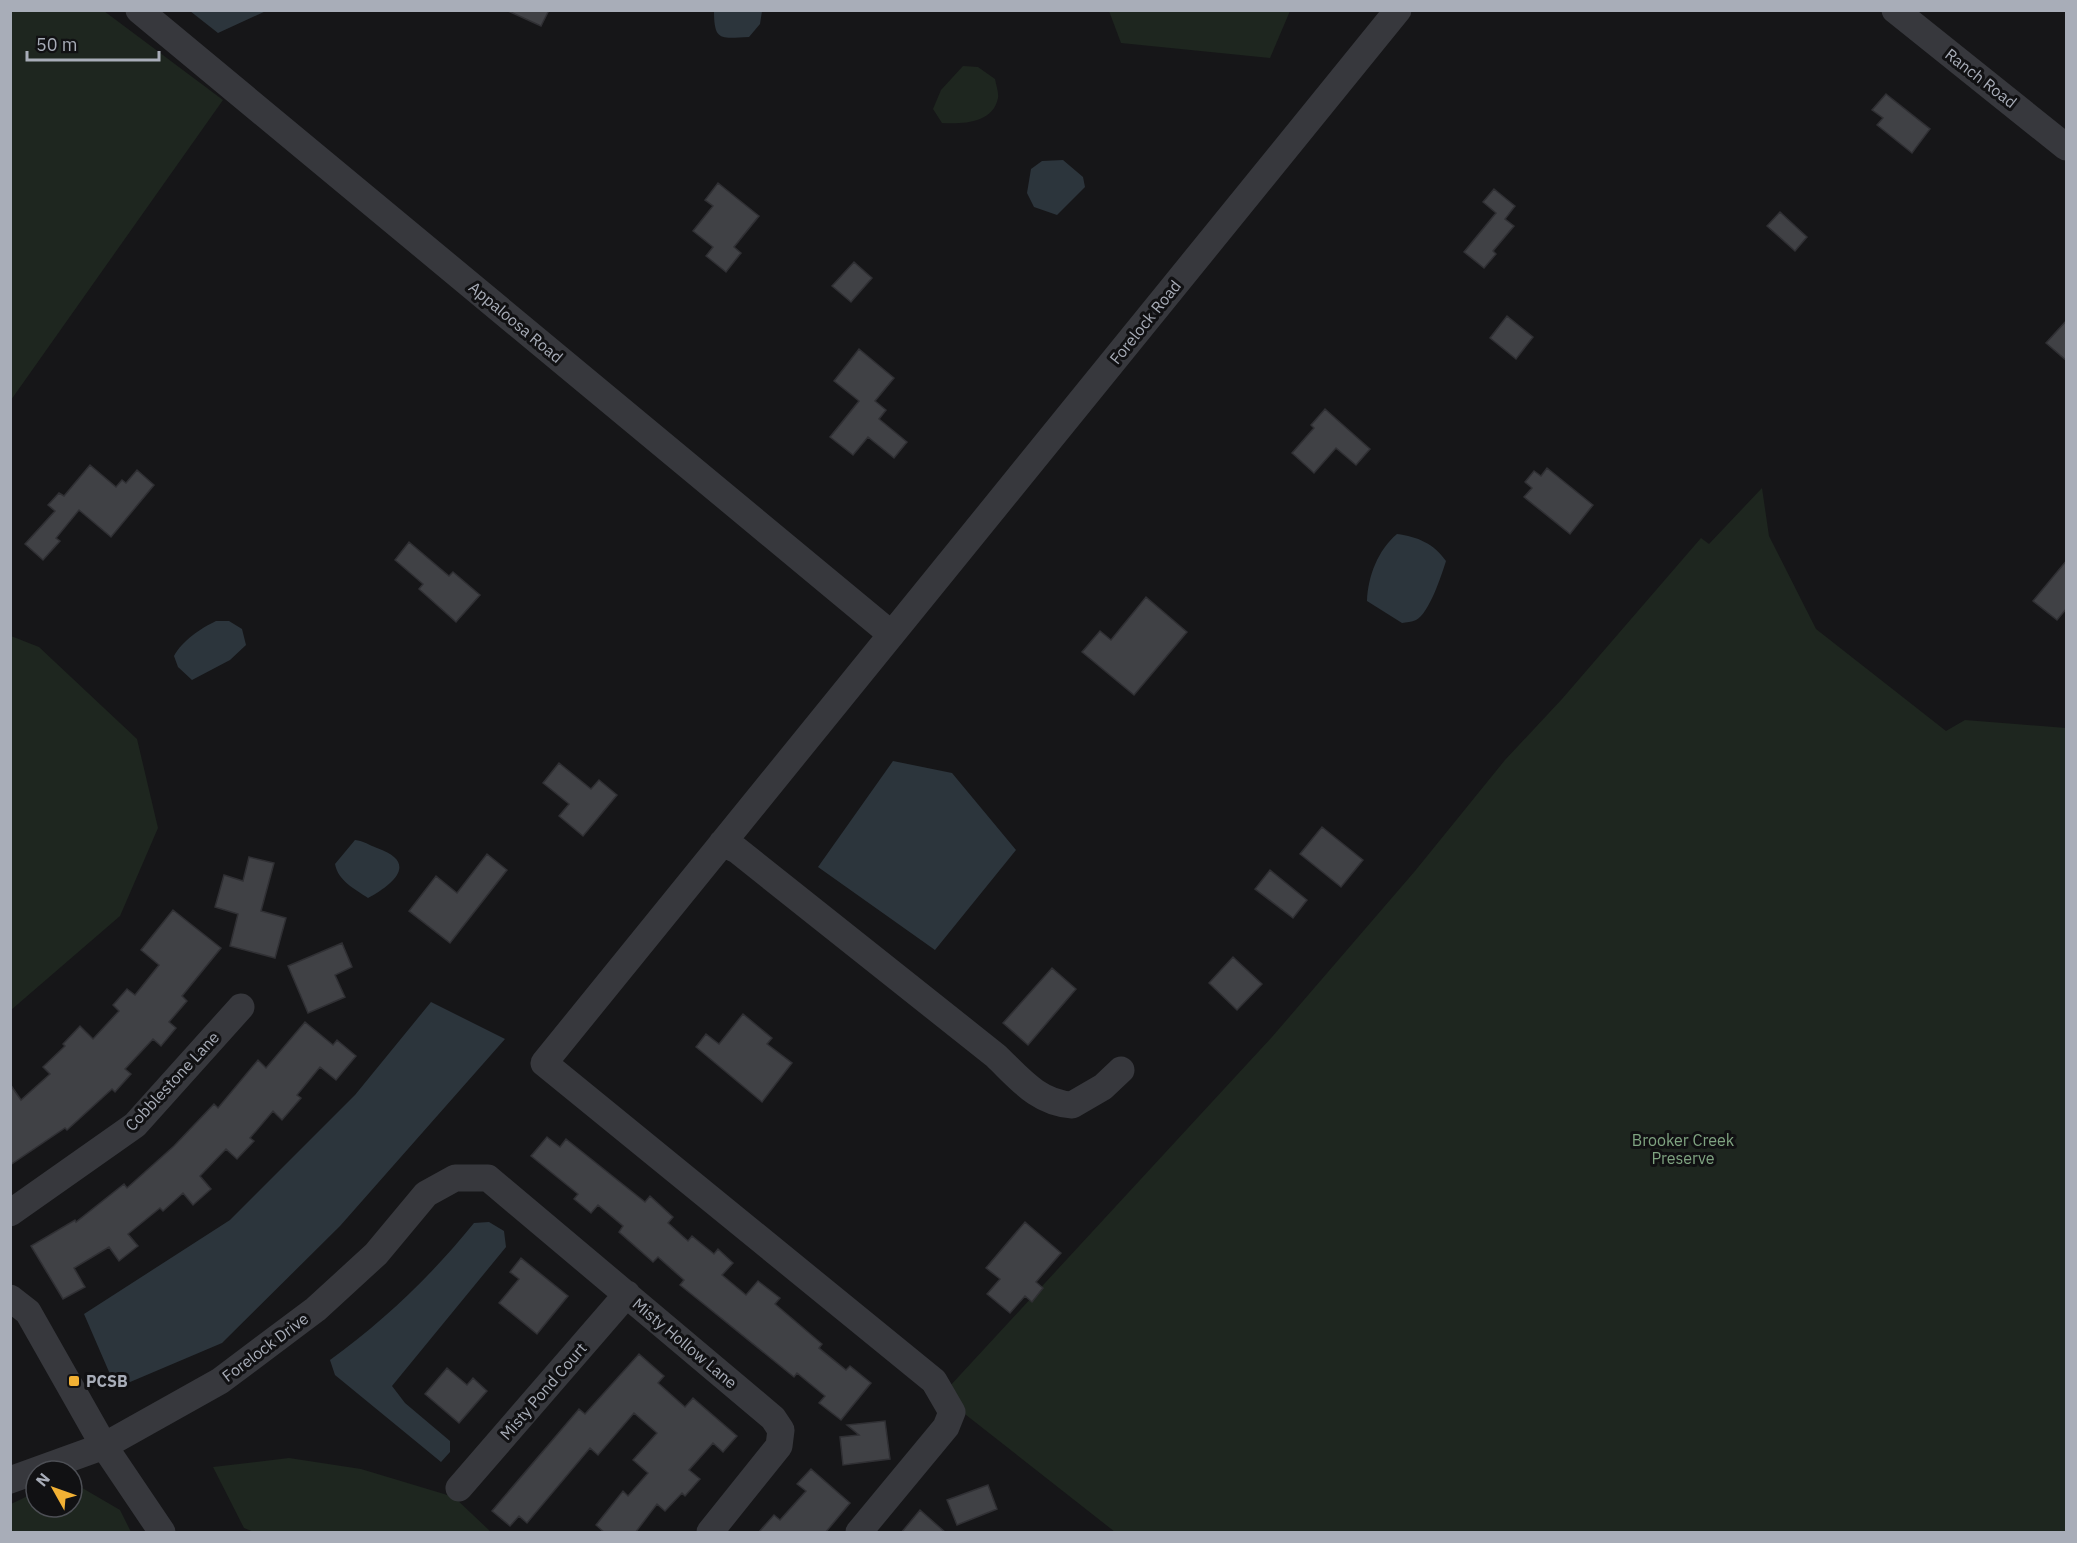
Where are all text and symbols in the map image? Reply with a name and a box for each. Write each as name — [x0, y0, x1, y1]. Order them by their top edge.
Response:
scale bar — [27, 24, 159, 62]
text: 50 m — [36, 33, 78, 56]
street label: Ranch Road — [1941, 44, 2021, 112]
street label: Forelock Road — [1105, 276, 1185, 368]
street label: Appaloosa Road — [465, 277, 567, 367]
street label: Cobblestone Lane — [121, 1027, 223, 1135]
park label: Brooker Creek Preserve — [1632, 1130, 1735, 1168]
street label: Misty Hollow Lane — [629, 1293, 741, 1393]
street label: Forelock Drive — [218, 1308, 312, 1386]
street label: Misty Pond Court — [495, 1338, 591, 1444]
place label: PCSB — [86, 1371, 128, 1391]
marker: PCSB — [67, 1374, 81, 1388]
north arrow — [24, 1459, 84, 1519]
text: N — [31, 1468, 54, 1490]

